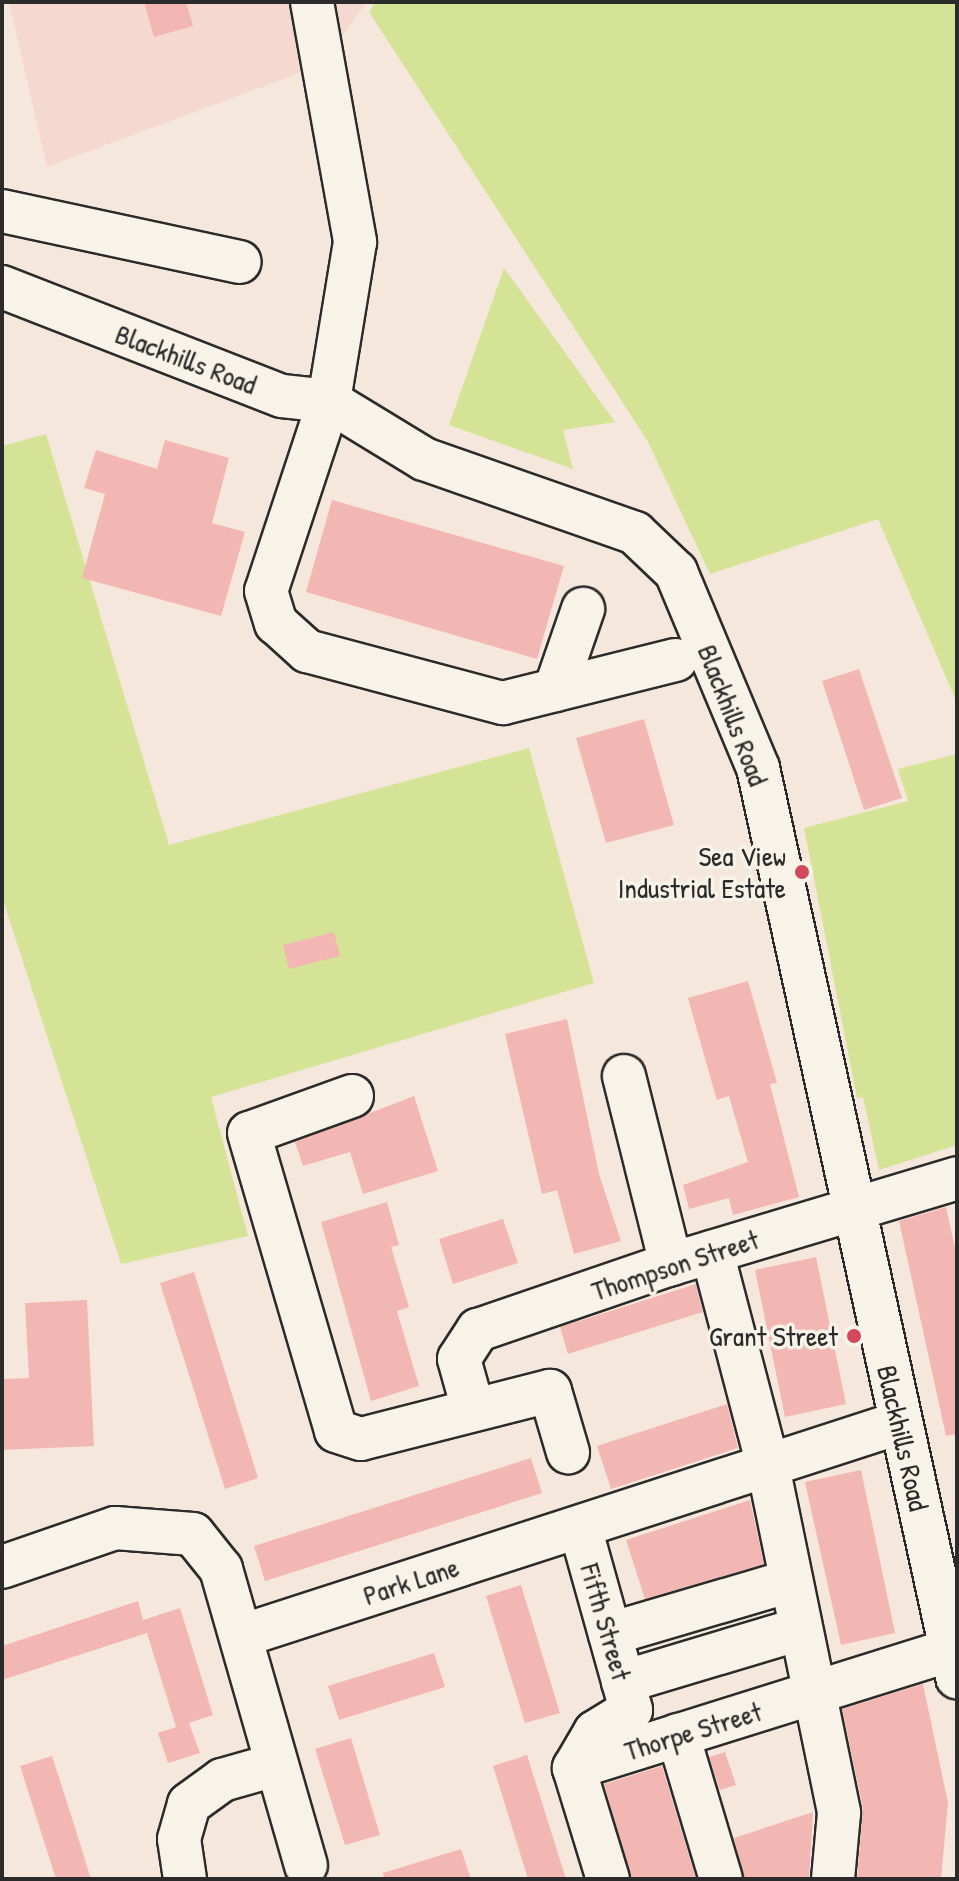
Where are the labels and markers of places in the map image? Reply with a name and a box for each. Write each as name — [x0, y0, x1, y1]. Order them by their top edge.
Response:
place label: Sea View Industrial Estate — [618, 839, 786, 905]
marker: Sea View Industrial Estate — [793, 863, 811, 881]
place label: Grant Street — [709, 1319, 838, 1353]
marker: Grant Street — [845, 1327, 863, 1345]

